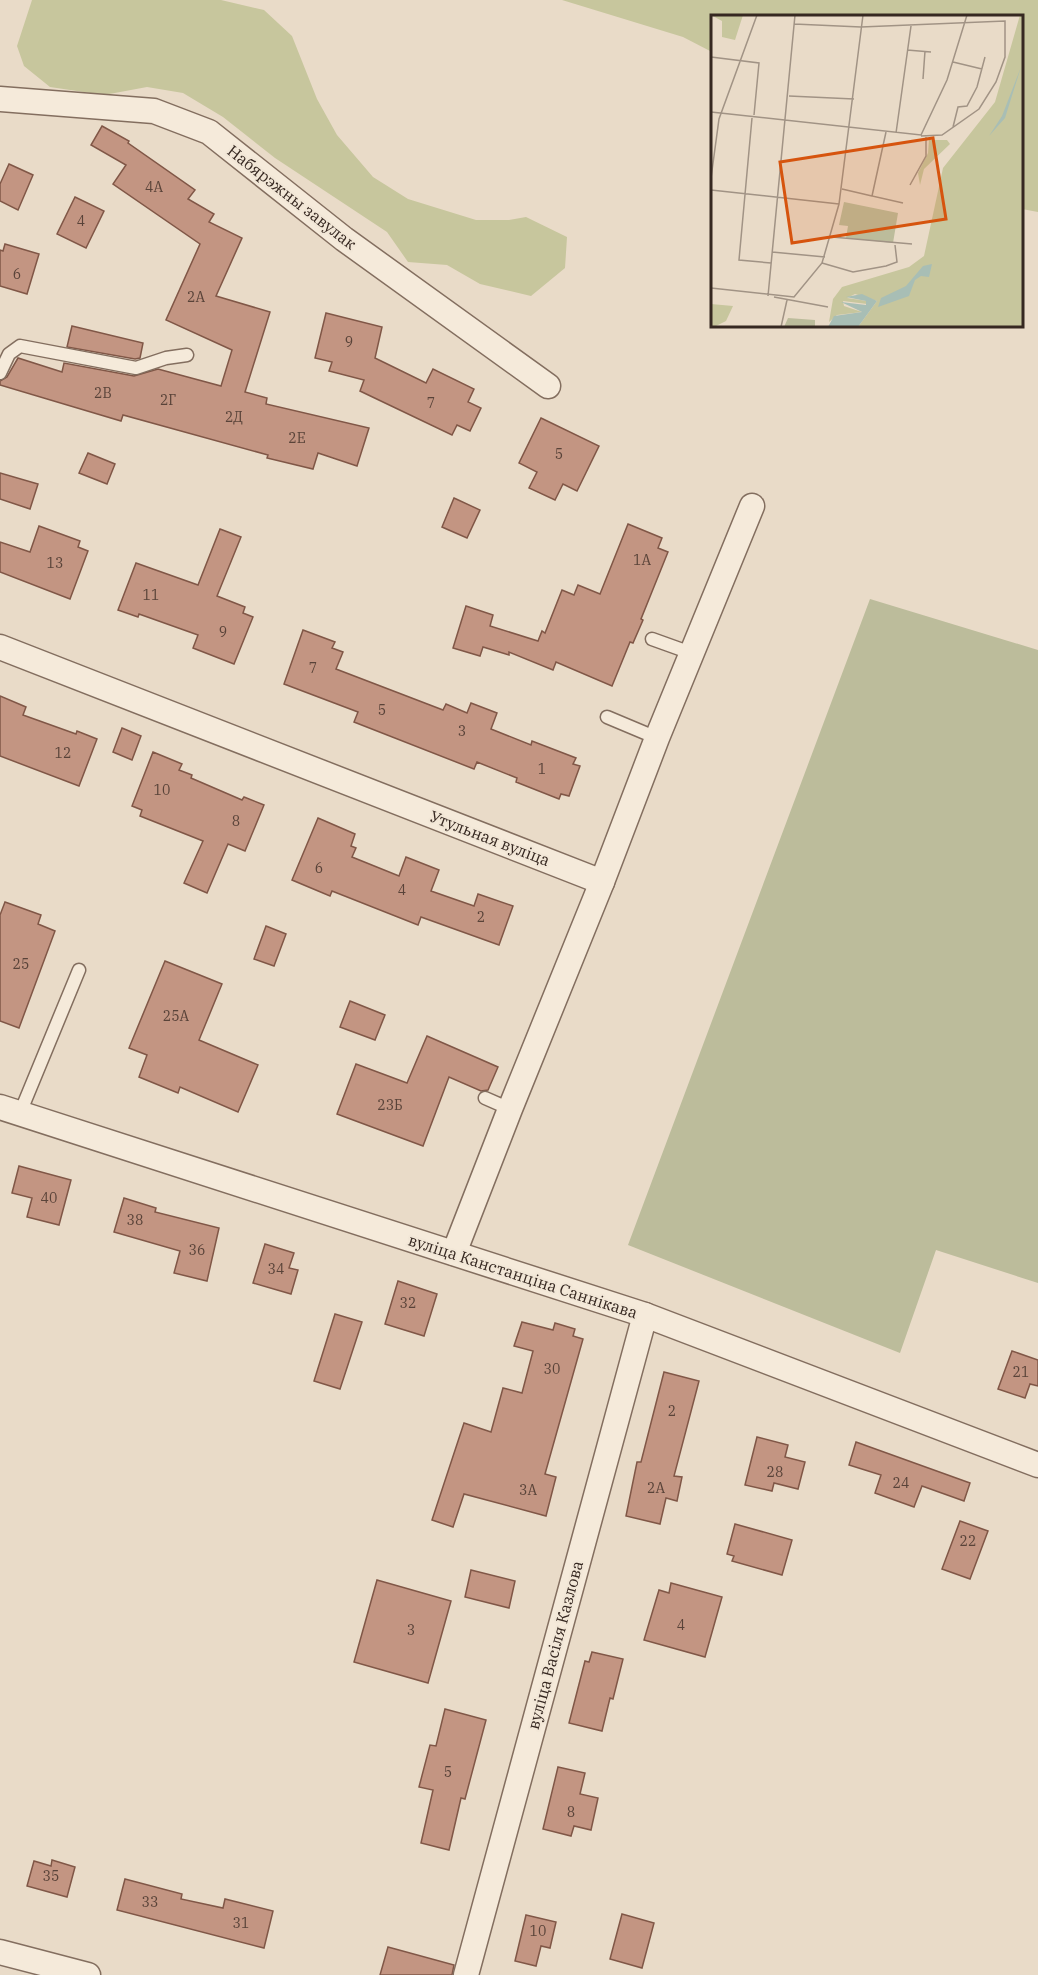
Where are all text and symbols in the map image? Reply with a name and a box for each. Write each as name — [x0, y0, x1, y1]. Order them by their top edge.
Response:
inset map — [711, 15, 1023, 327]
street label: Набярэжны завулак — [223, 140, 361, 254]
house number: 4А — [145, 178, 163, 196]
house number: 4 — [77, 212, 85, 230]
house number: 6 — [13, 265, 21, 283]
house number: 2А — [187, 288, 205, 306]
house number: 9 — [345, 333, 353, 351]
house number: 2В — [94, 384, 112, 402]
house number: 2Г — [160, 391, 176, 409]
house number: 7 — [427, 394, 435, 412]
house number: 2Д — [225, 408, 243, 426]
house number: 2Е — [288, 429, 306, 447]
house number: 5 — [555, 445, 563, 463]
house number: 1А — [633, 551, 651, 569]
house number: 13 — [47, 554, 63, 572]
house number: 11 — [143, 586, 159, 604]
house number: 9 — [219, 623, 227, 641]
house number: 7 — [309, 659, 317, 677]
house number: 5 — [378, 701, 386, 719]
house number: 3 — [458, 722, 466, 740]
house number: 12 — [55, 744, 71, 762]
house number: 1 — [538, 760, 546, 778]
house number: 10 — [154, 781, 170, 799]
street label: Утульная вуліца — [427, 806, 553, 870]
house number: 8 — [232, 812, 240, 830]
house number: 6 — [315, 859, 323, 877]
house number: 4 — [398, 881, 406, 899]
house number: 2 — [477, 908, 485, 926]
house number: 25 — [13, 955, 29, 973]
house number: 25А — [163, 1007, 190, 1025]
house number: 23Б — [377, 1096, 403, 1114]
house number: 40 — [41, 1189, 57, 1207]
house number: 38 — [127, 1211, 143, 1229]
street label: вуліца Канстанціна Саннікава — [406, 1229, 640, 1323]
house number: 36 — [189, 1241, 205, 1259]
house number: 34 — [268, 1260, 284, 1278]
house number: 32 — [400, 1294, 416, 1312]
house number: 30 — [544, 1360, 560, 1378]
house number: 21 — [1013, 1363, 1029, 1381]
house number: 2 — [668, 1402, 676, 1420]
house number: 28 — [767, 1463, 783, 1481]
house number: 24 — [893, 1474, 909, 1492]
house number: 2А — [647, 1479, 665, 1497]
house number: 3А — [519, 1481, 537, 1499]
house number: 22 — [960, 1532, 976, 1550]
street label: вуліца Васіля Казлова — [523, 1558, 587, 1732]
house number: 4 — [677, 1616, 685, 1634]
house number: 3 — [407, 1621, 415, 1639]
house number: 5 — [444, 1763, 452, 1781]
house number: 8 — [567, 1803, 575, 1821]
house number: 35 — [43, 1867, 59, 1885]
house number: 33 — [142, 1893, 158, 1911]
house number: 31 — [233, 1914, 249, 1932]
house number: 10 — [530, 1922, 546, 1940]

